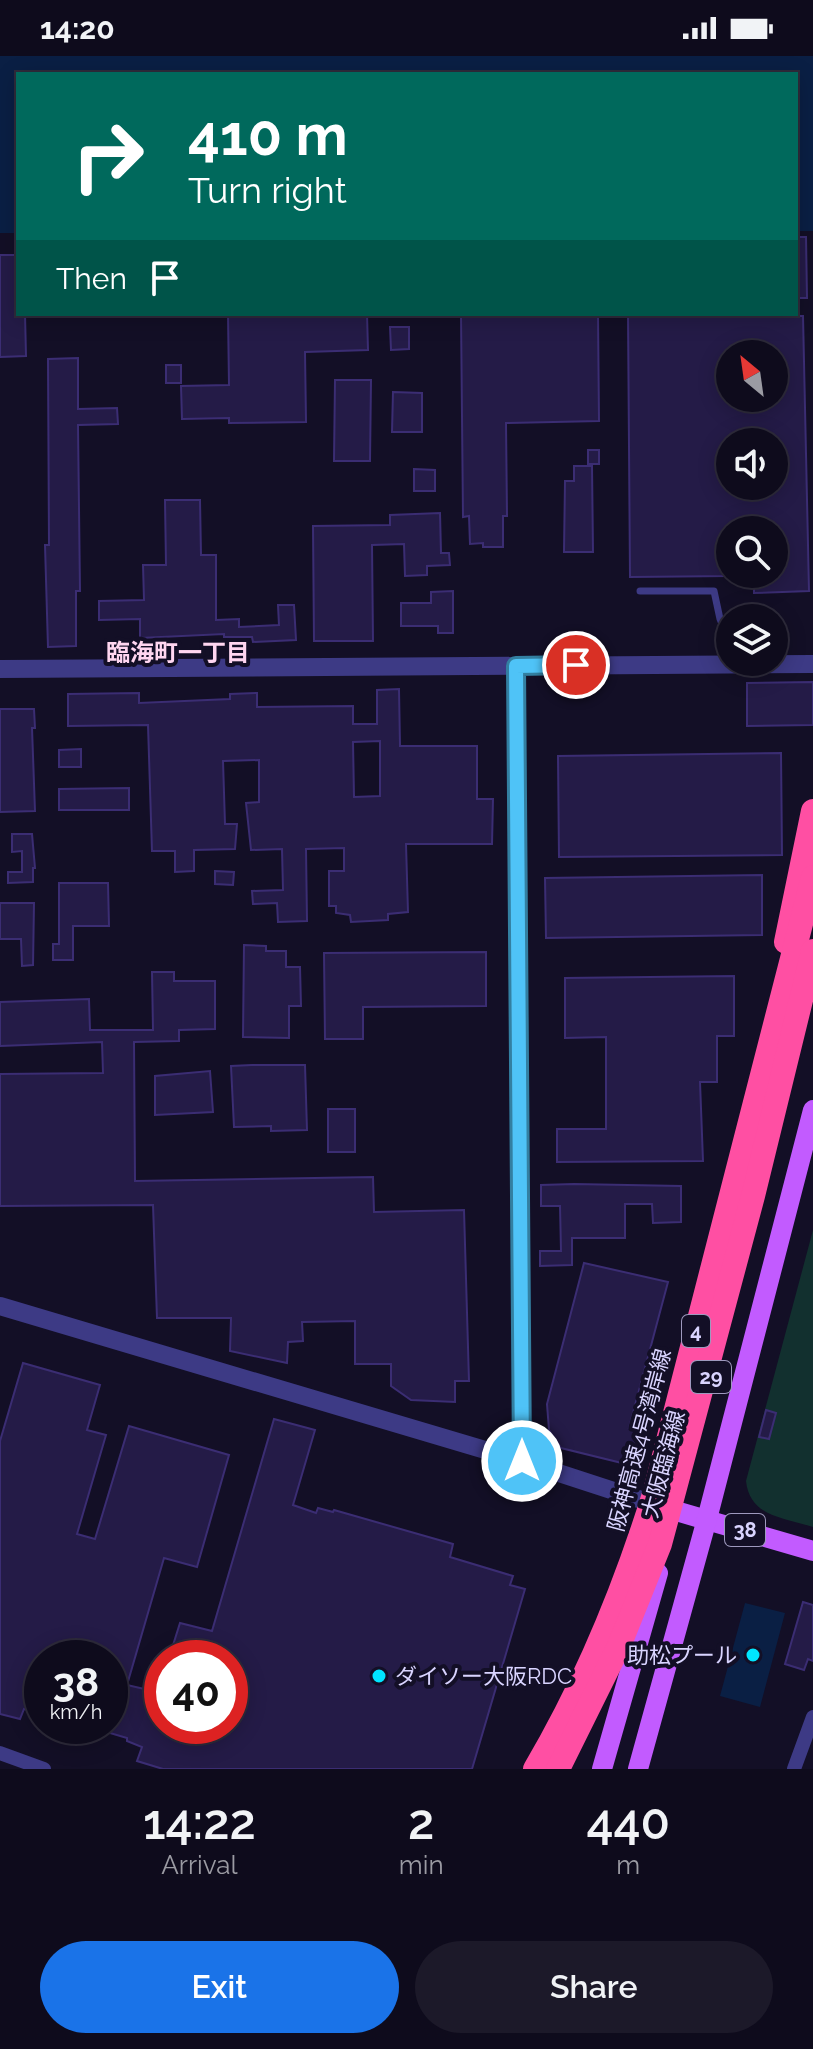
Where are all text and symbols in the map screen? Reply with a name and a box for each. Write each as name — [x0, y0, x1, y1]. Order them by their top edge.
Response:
text: 14:20 — [40, 11, 115, 46]
text: 410 m — [188, 102, 348, 168]
icon: right — [56, 104, 160, 208]
text: Turn right — [188, 169, 347, 211]
icon: arrive — [143, 256, 187, 300]
text: Then — [56, 261, 127, 296]
north arrow — [716, 340, 788, 412]
map controls — [716, 340, 788, 676]
button: sound — [716, 428, 788, 500]
button: search — [716, 516, 788, 588]
button: layers — [716, 604, 788, 676]
pin — [542, 631, 610, 699]
district label: 臨海町一丁目 — [106, 638, 250, 667]
icon: arrive — [554, 643, 598, 687]
road number: 4 — [682, 1315, 710, 1347]
street label: 阪神高速4号湾岸線 — [602, 1346, 676, 1534]
road number: 29 — [691, 1361, 731, 1393]
street label: 大阪臨海線 — [636, 1408, 690, 1520]
position arrow — [480, 1419, 564, 1503]
road number: 38 — [725, 1514, 765, 1546]
speed limit sign: 40 — [144, 1640, 248, 1744]
place label: 助松プール — [627, 1642, 737, 1668]
marker: 助松プール — [744, 1646, 762, 1664]
text: 38 — [53, 1658, 99, 1705]
place label: ダイソー大阪RDC — [395, 1663, 572, 1689]
marker: ダイソー大阪RDC — [370, 1667, 388, 1685]
text: km/h — [50, 1700, 102, 1724]
text: 14:22 — [143, 1794, 256, 1850]
text: 2 — [408, 1794, 434, 1850]
text: 440 — [586, 1794, 670, 1850]
text: Arrival — [161, 1850, 238, 1880]
text: min — [399, 1850, 444, 1880]
text: m — [616, 1850, 640, 1880]
button: Exit — [40, 1941, 399, 2033]
button: Share — [415, 1941, 773, 2033]

